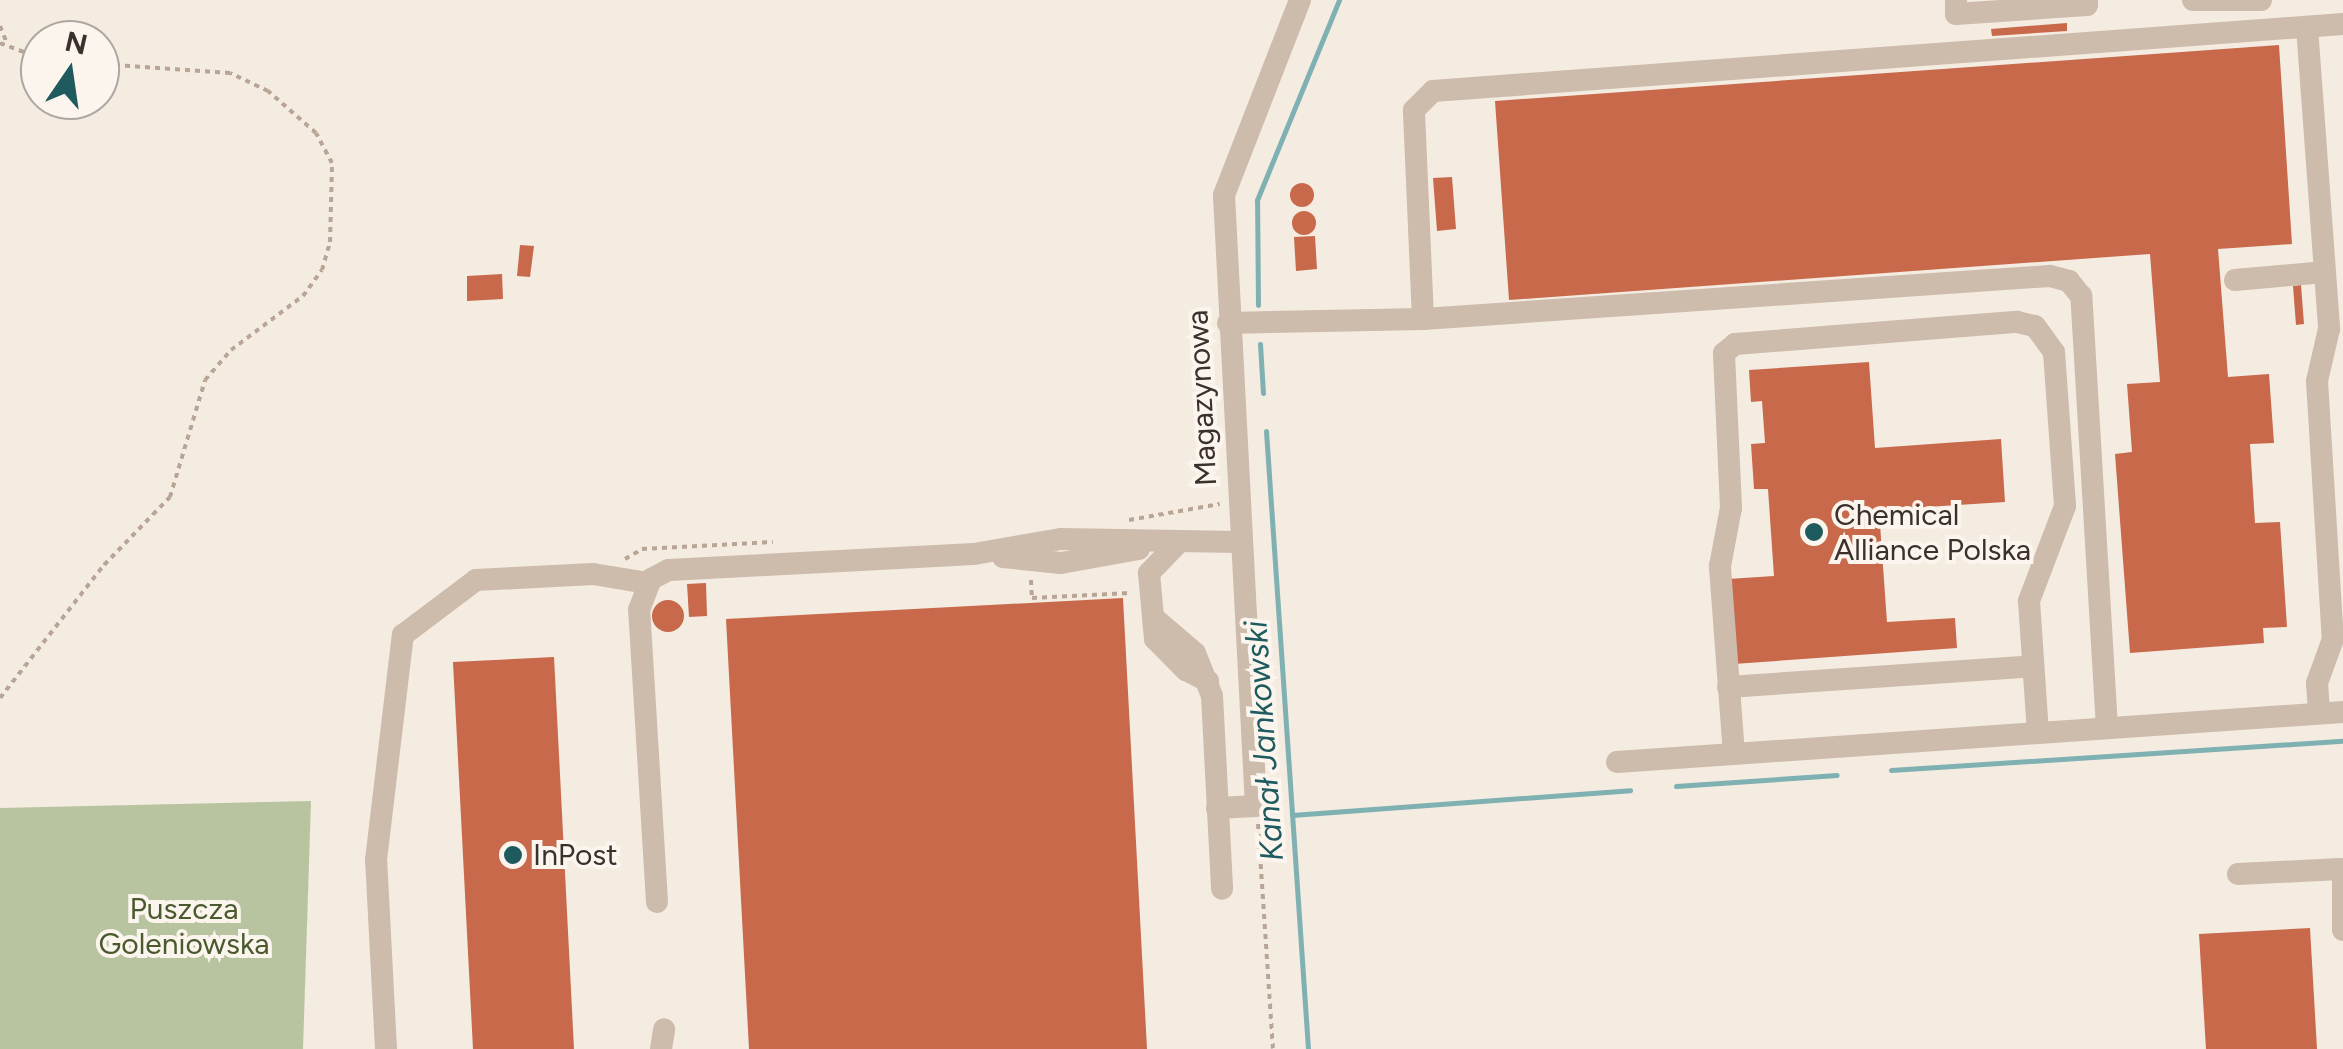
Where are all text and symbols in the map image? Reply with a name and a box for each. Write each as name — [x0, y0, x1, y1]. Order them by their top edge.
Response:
north arrow — [20, 20, 120, 120]
text: N — [62, 24, 91, 62]
street label: Magazynowa — [1179, 309, 1225, 487]
place label: Chemical Alliance Polska — [1834, 497, 2031, 568]
marker: Chemical Alliance Polska — [1803, 521, 1825, 543]
water label: Kanał Jankowski — [1236, 619, 1292, 863]
place label: InPost — [533, 837, 618, 873]
marker: InPost — [502, 844, 524, 866]
park label: Puszcza Goleniowska — [99, 891, 269, 962]

